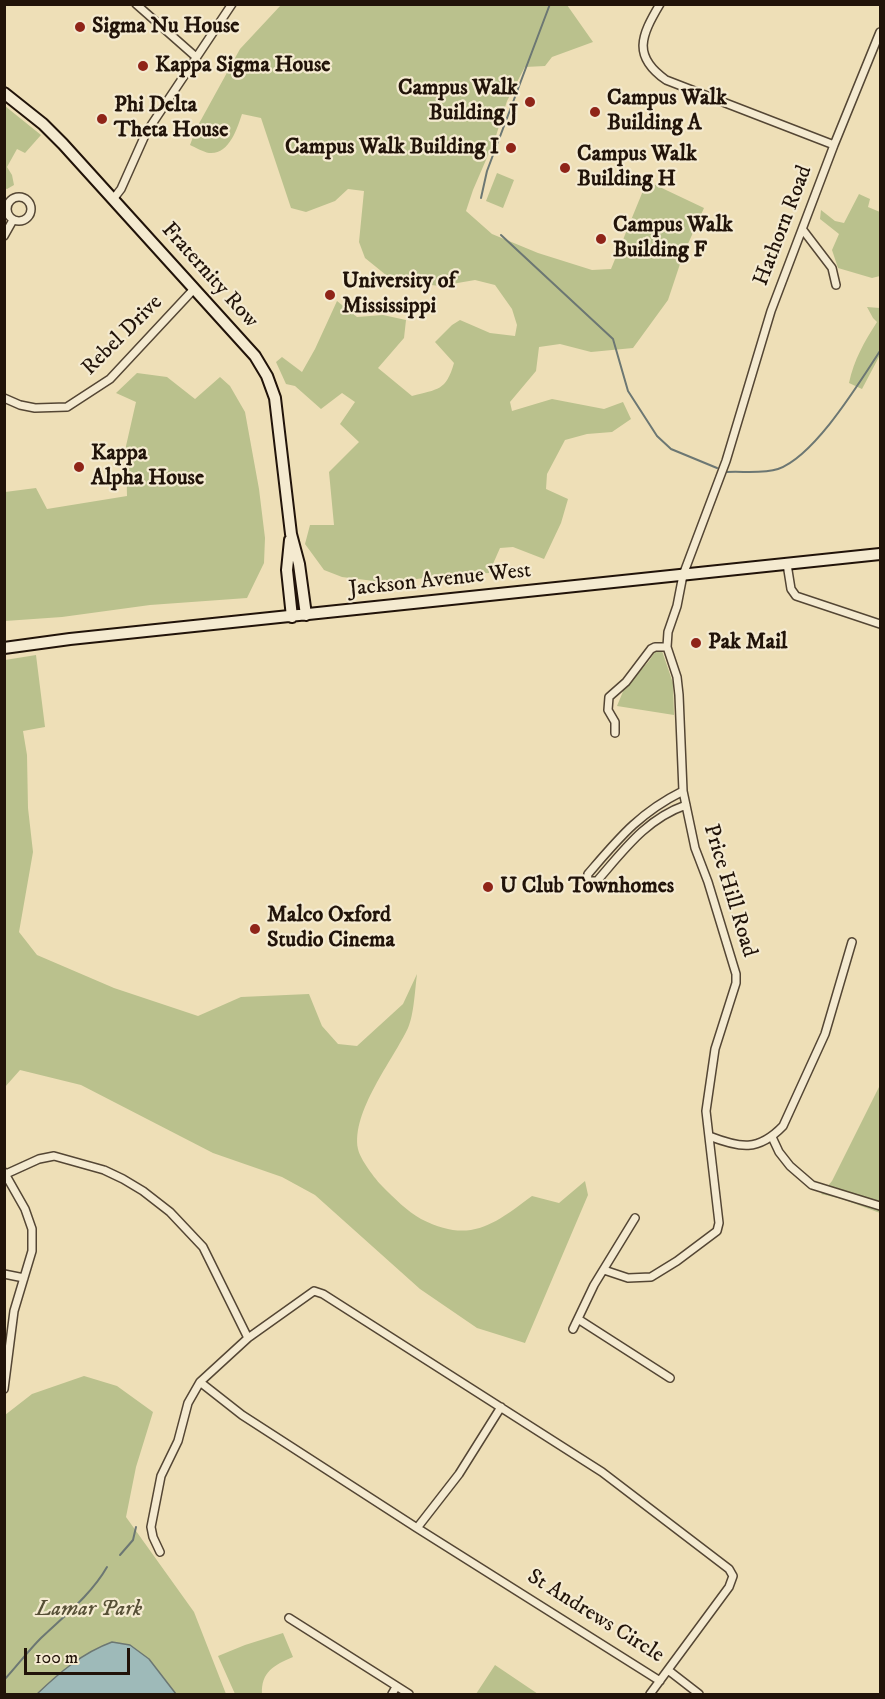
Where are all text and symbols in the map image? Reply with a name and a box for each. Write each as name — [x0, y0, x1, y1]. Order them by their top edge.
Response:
place label: Sigma Nu House — [92, 14, 239, 40]
marker: Sigma Nu House — [73, 20, 87, 34]
place label: Kappa Sigma House — [155, 53, 330, 79]
marker: Kappa Sigma House — [136, 59, 150, 73]
place label: Campus Walk Building J — [398, 76, 518, 128]
place label: Campus Walk Building A — [607, 86, 727, 138]
place label: Phi Delta Theta House — [114, 93, 228, 144]
marker: Campus Walk Building J — [523, 95, 537, 109]
marker: Campus Walk Building A — [588, 105, 602, 119]
marker: Phi Delta Theta House — [95, 112, 109, 126]
place label: Campus Walk Building I — [285, 135, 499, 161]
marker: Campus Walk Building I — [504, 141, 518, 155]
place label: Campus Walk Building H — [577, 142, 697, 194]
marker: Campus Walk Building H — [558, 161, 572, 175]
street label: Hathorn Road — [749, 162, 819, 290]
place label: Campus Walk Building F — [613, 213, 733, 264]
street label: Fraternity Row — [155, 218, 263, 334]
marker: Campus Walk Building F — [594, 232, 608, 246]
place label: University of Mississippi — [342, 269, 455, 320]
marker: University of Mississippi — [323, 288, 337, 302]
street label: Rebel Drive — [77, 290, 169, 382]
place label: Kappa Alpha House — [91, 441, 204, 493]
marker: Kappa Alpha House — [72, 460, 86, 474]
street label: Jackson Avenue West — [348, 558, 532, 604]
place label: Pak Mail — [708, 630, 787, 656]
marker: Pak Mail — [689, 636, 703, 650]
street label: Price Hill Road — [696, 821, 762, 961]
place label: U Club Townhomes — [500, 874, 674, 900]
marker: U Club Townhomes — [481, 880, 495, 894]
place label: Malco Oxford Studio Cinema — [267, 903, 395, 954]
marker: Malco Oxford Studio Cinema — [248, 922, 262, 936]
street label: St Andrews Circle — [522, 1564, 668, 1670]
park label: Lamar Park — [36, 1597, 142, 1623]
scale bar — [27, 1636, 134, 1674]
text: 100 m — [35, 1647, 78, 1669]

